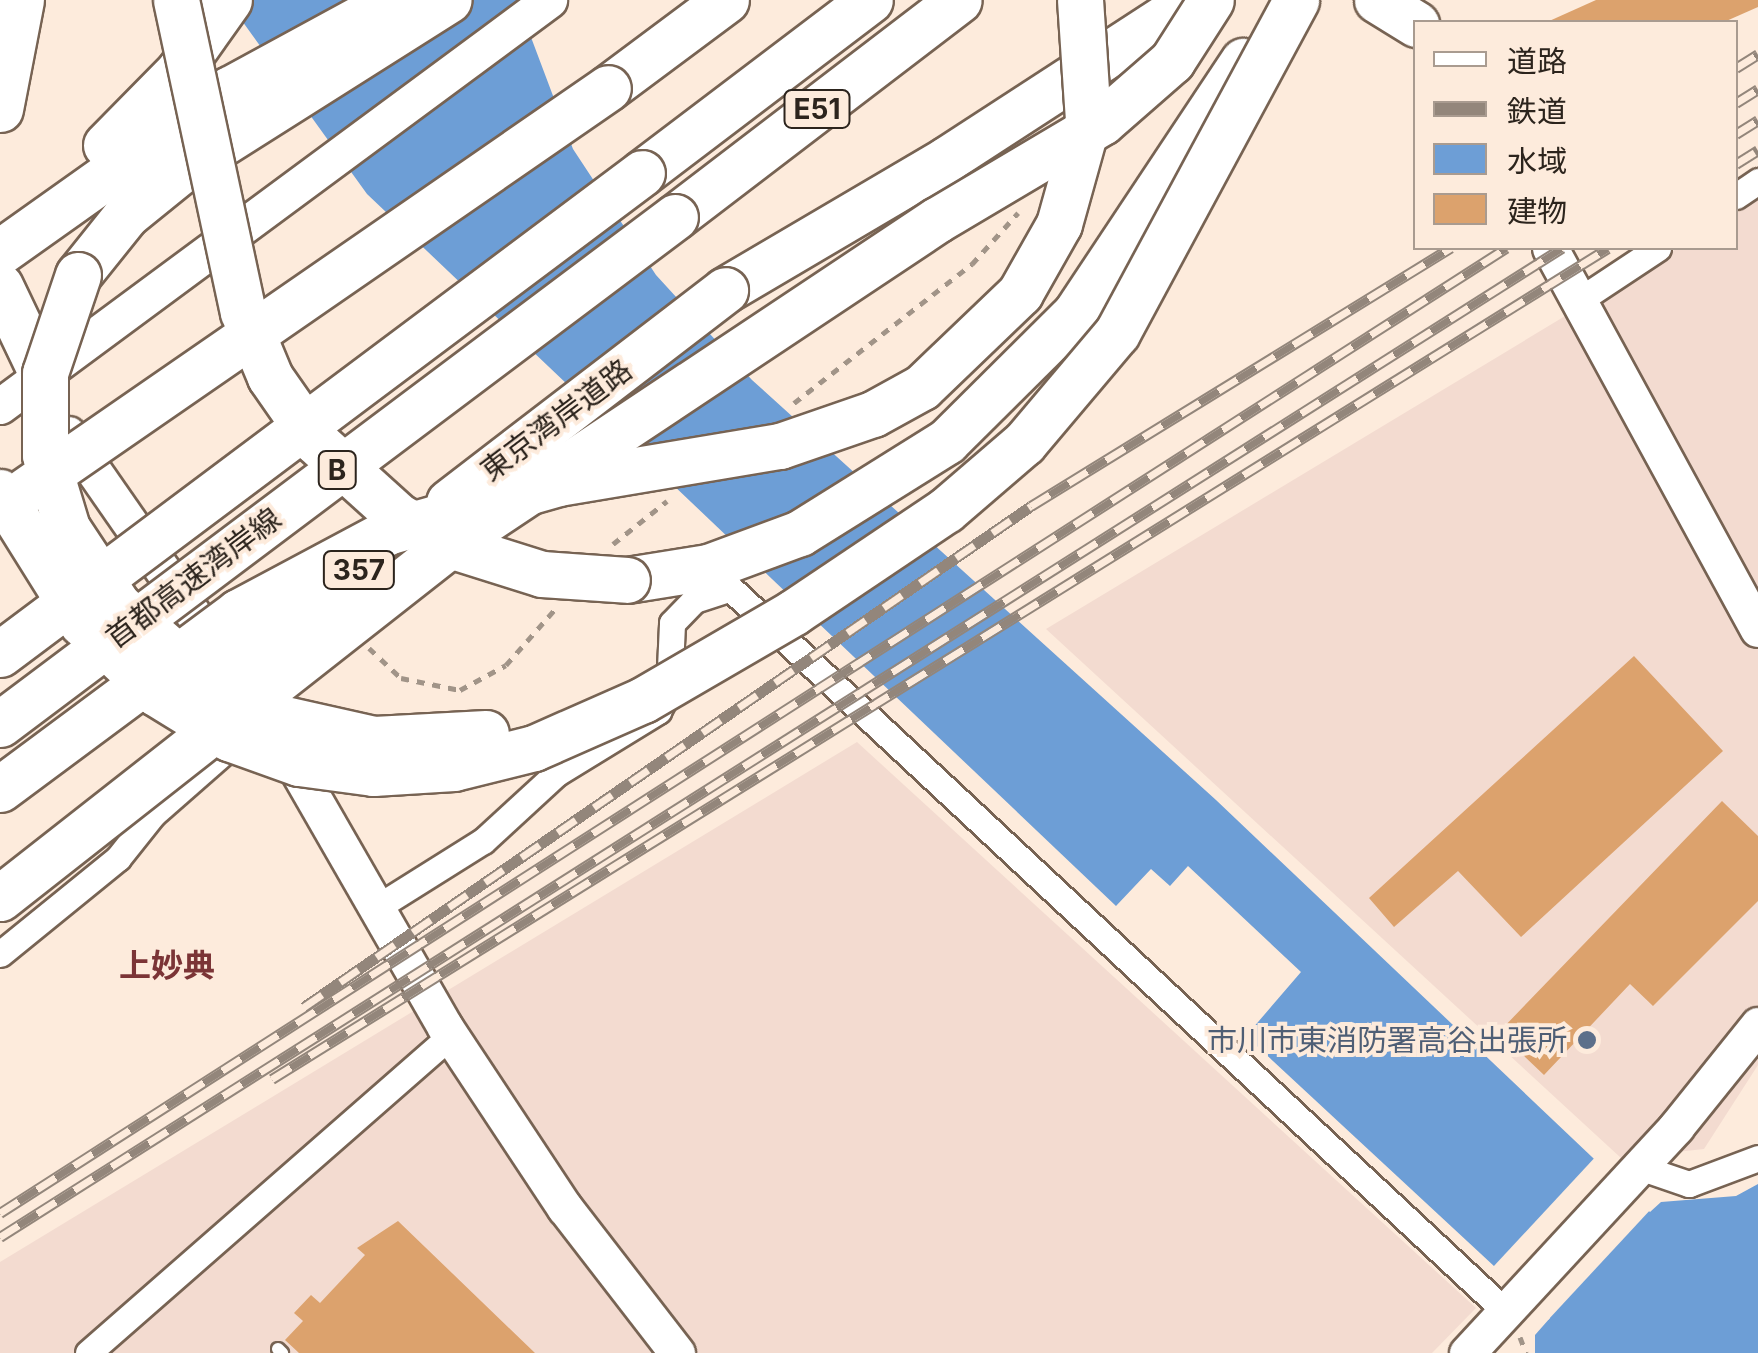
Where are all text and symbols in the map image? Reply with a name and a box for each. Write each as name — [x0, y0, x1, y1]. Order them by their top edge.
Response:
legend — [1413, 20, 1738, 250]
text: 道路 — [1507, 43, 1567, 79]
road number: E51 — [782, 86, 852, 132]
text: 鉄道 — [1507, 93, 1567, 129]
text: 水域 — [1507, 143, 1567, 179]
text: 建物 — [1507, 193, 1567, 229]
street label: 東京湾岸道路 — [473, 351, 639, 489]
road number: B — [317, 447, 357, 493]
street label: 首都高速湾岸線 — [98, 500, 288, 656]
road number: 357 — [322, 547, 396, 593]
district label: 上妙典 — [119, 947, 215, 985]
place label: 市川市東消防署高谷出張所 — [1207, 1022, 1567, 1058]
marker: 市川市東消防署高谷出張所 — [1576, 1029, 1598, 1051]

